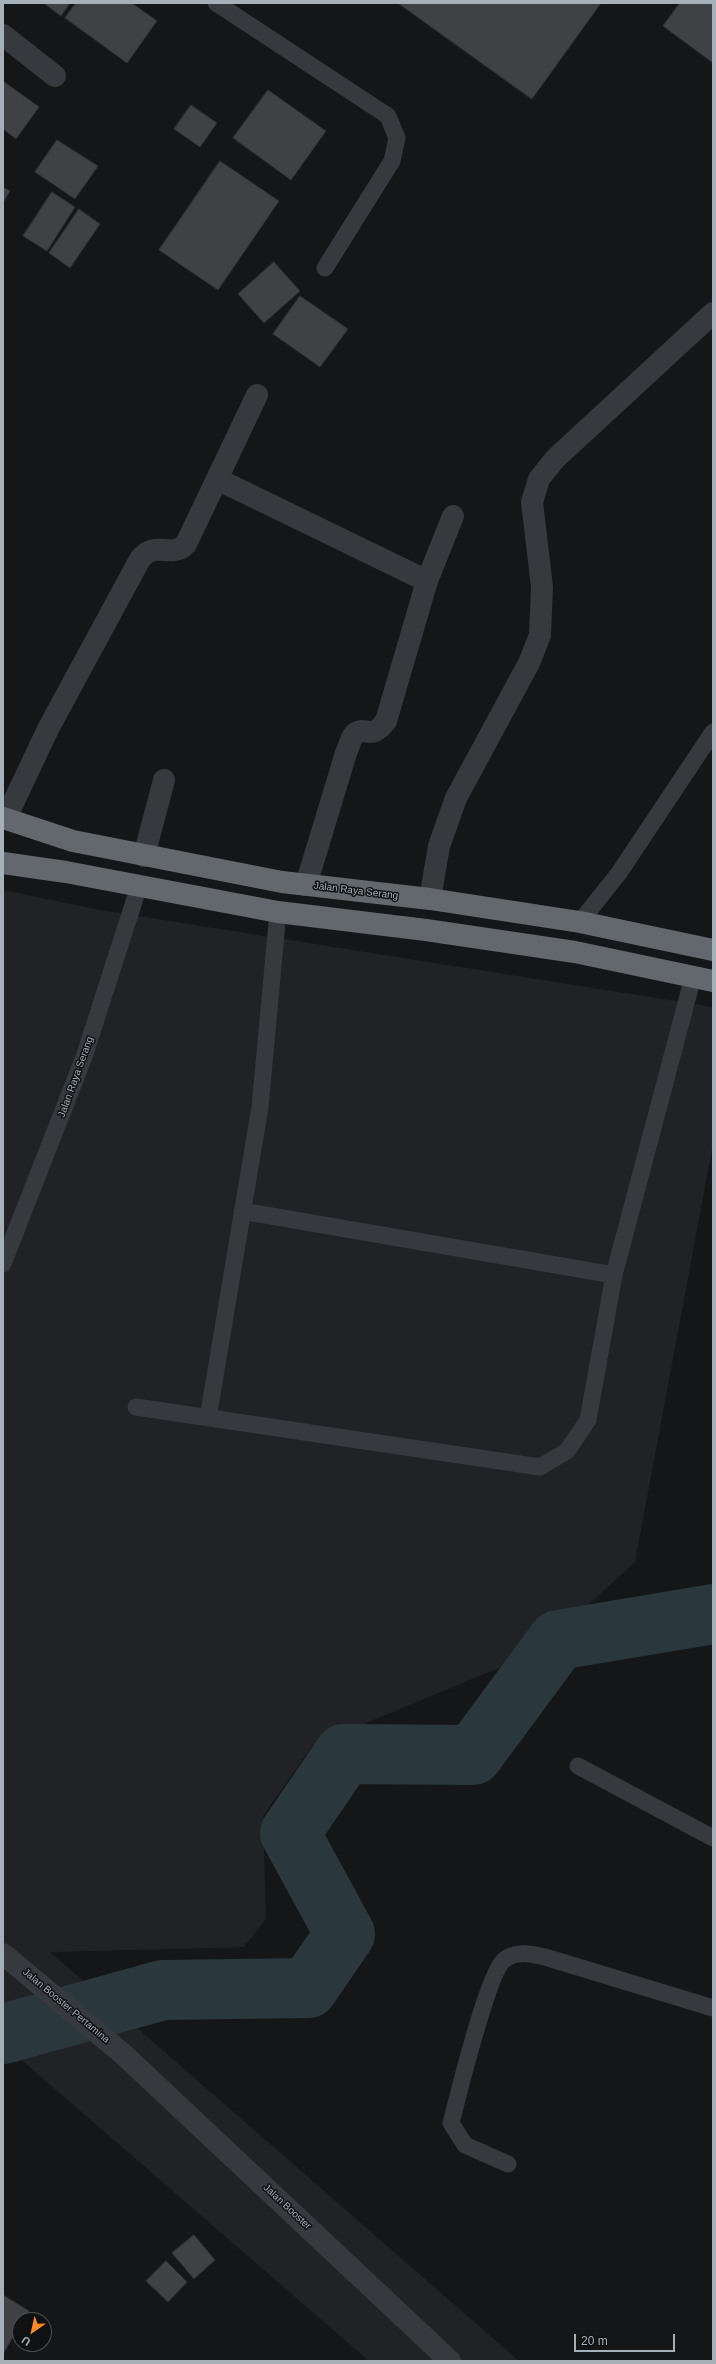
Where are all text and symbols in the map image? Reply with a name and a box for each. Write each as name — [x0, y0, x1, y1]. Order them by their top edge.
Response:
street label: Jalan Raya Serang — [313, 880, 399, 902]
street label: Jalan Raya Serang — [56, 1035, 96, 1119]
street label: Jalan Booster Pertamina — [20, 1966, 112, 2046]
street label: Jalan Booster — [261, 2182, 313, 2232]
north arrow — [12, 2312, 52, 2352]
scale bar — [576, 2326, 677, 2352]
text: U — [19, 2334, 33, 2348]
text: 20 m — [581, 2334, 608, 2348]

